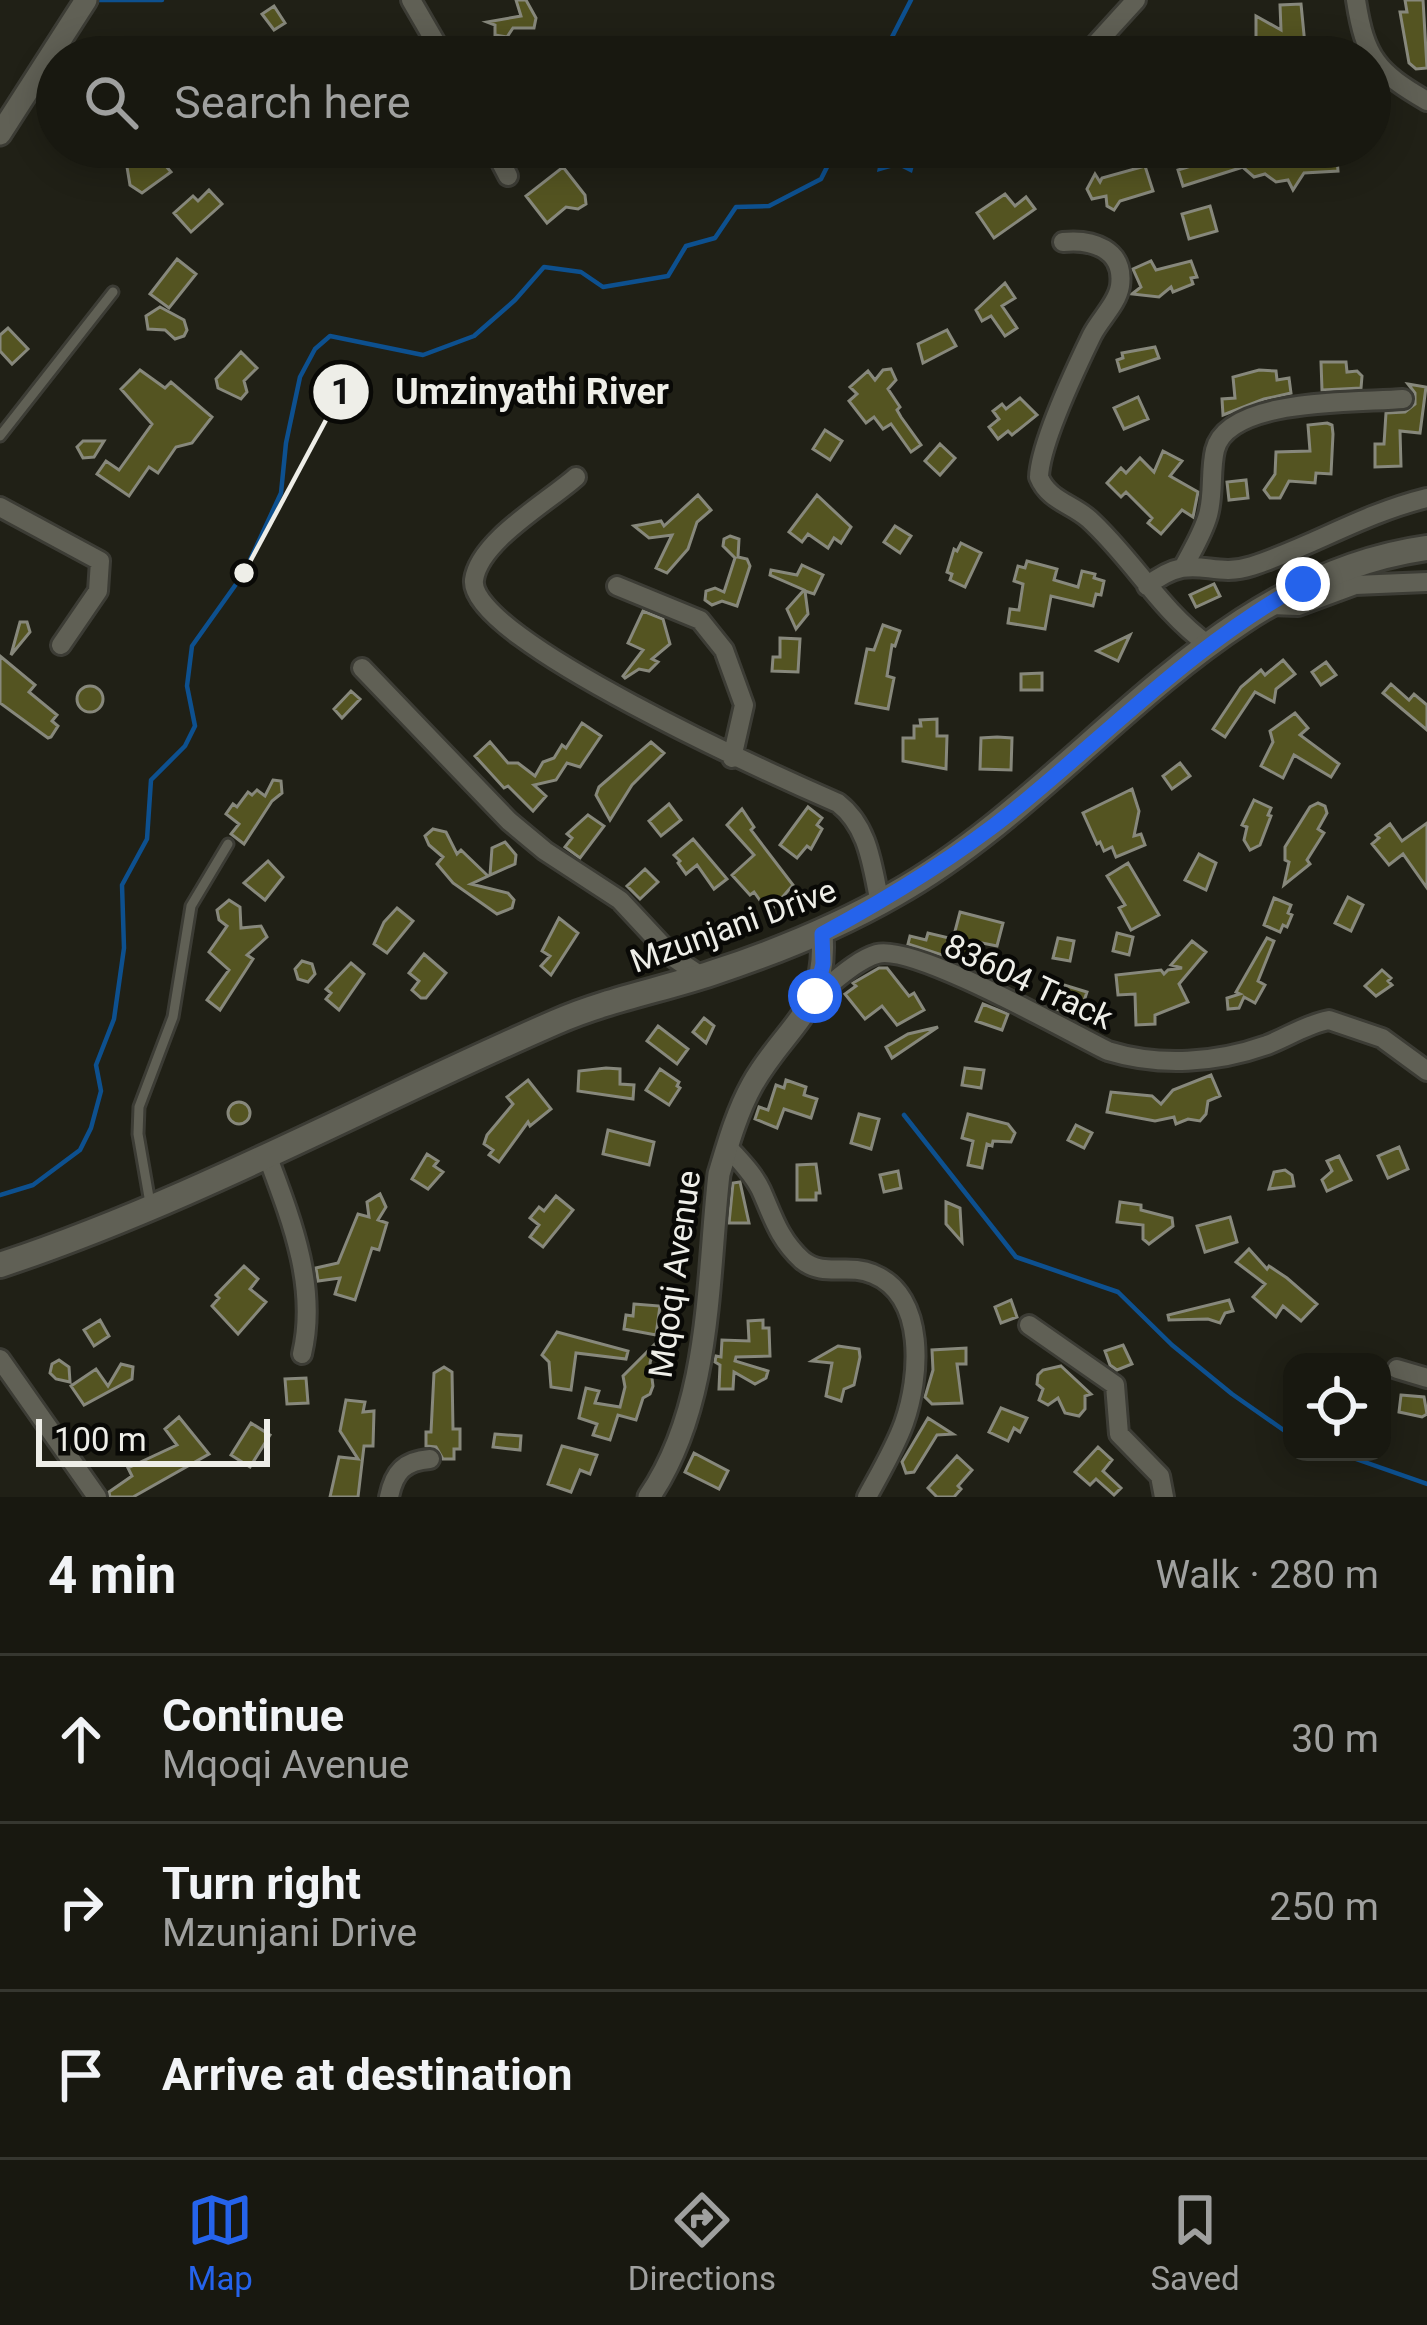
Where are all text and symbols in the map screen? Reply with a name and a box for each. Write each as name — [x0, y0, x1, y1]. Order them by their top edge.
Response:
search box — [36, 36, 1391, 168]
icon: search — [78, 69, 144, 135]
text: Search here — [174, 76, 411, 129]
callout: Umzinyathi River — [311, 356, 693, 428]
text: 1 — [331, 371, 351, 413]
text: Umzinyathi River — [395, 371, 669, 413]
route end — [1276, 557, 1330, 611]
street label: Mzunjani Drive — [625, 870, 841, 981]
street label: 83604 Track — [938, 925, 1119, 1038]
route start — [788, 969, 842, 1023]
street label: Mqoqi Avenue — [641, 1168, 708, 1380]
map controls — [1283, 1353, 1391, 1461]
button: locate — [1283, 1353, 1391, 1461]
scale bar — [36, 1413, 270, 1466]
text: 100 m — [54, 1420, 147, 1459]
text: 4 min — [48, 1546, 176, 1605]
text: Walk · 280 m — [1155, 1552, 1379, 1598]
text: Continue — [162, 1689, 344, 1742]
icon: ahead — [48, 1706, 114, 1772]
text: 30 m — [1291, 1716, 1379, 1762]
text: Mqoqi Avenue — [162, 1742, 409, 1788]
text: Turn right — [162, 1857, 361, 1910]
icon: right — [48, 1874, 114, 1940]
text: 250 m — [1269, 1884, 1379, 1930]
text: Mzunjani Drive — [162, 1910, 417, 1956]
icon: arrive — [48, 2042, 114, 2108]
text: Arrive at destination — [162, 2048, 573, 2101]
tab: Map — [187, 2187, 253, 2298]
tab: Directions — [628, 2187, 776, 2298]
tab: Saved — [1151, 2187, 1240, 2298]

